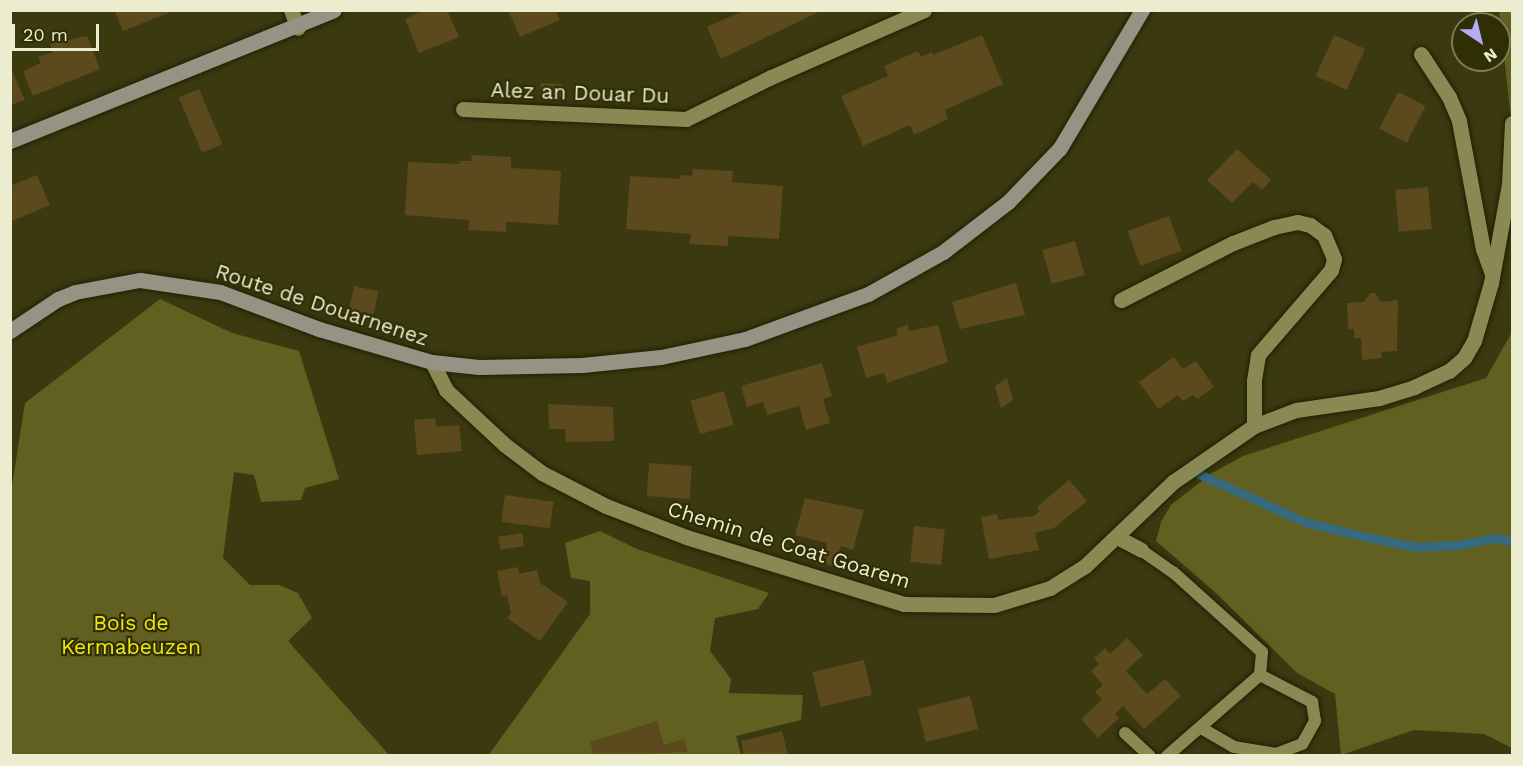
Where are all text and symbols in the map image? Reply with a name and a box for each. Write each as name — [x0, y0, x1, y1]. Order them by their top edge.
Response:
scale bar — [15, 12, 102, 50]
north arrow — [1451, 12, 1511, 72]
text: 20 m — [23, 24, 68, 45]
text: N — [1480, 44, 1501, 67]
street label: Alez an Douar Du — [490, 77, 670, 109]
street label: Route de Douarnenez — [212, 259, 432, 351]
street label: Chemin de Coat Goarem — [665, 496, 913, 594]
park label: Bois de Kermabeuzen — [61, 610, 201, 660]

